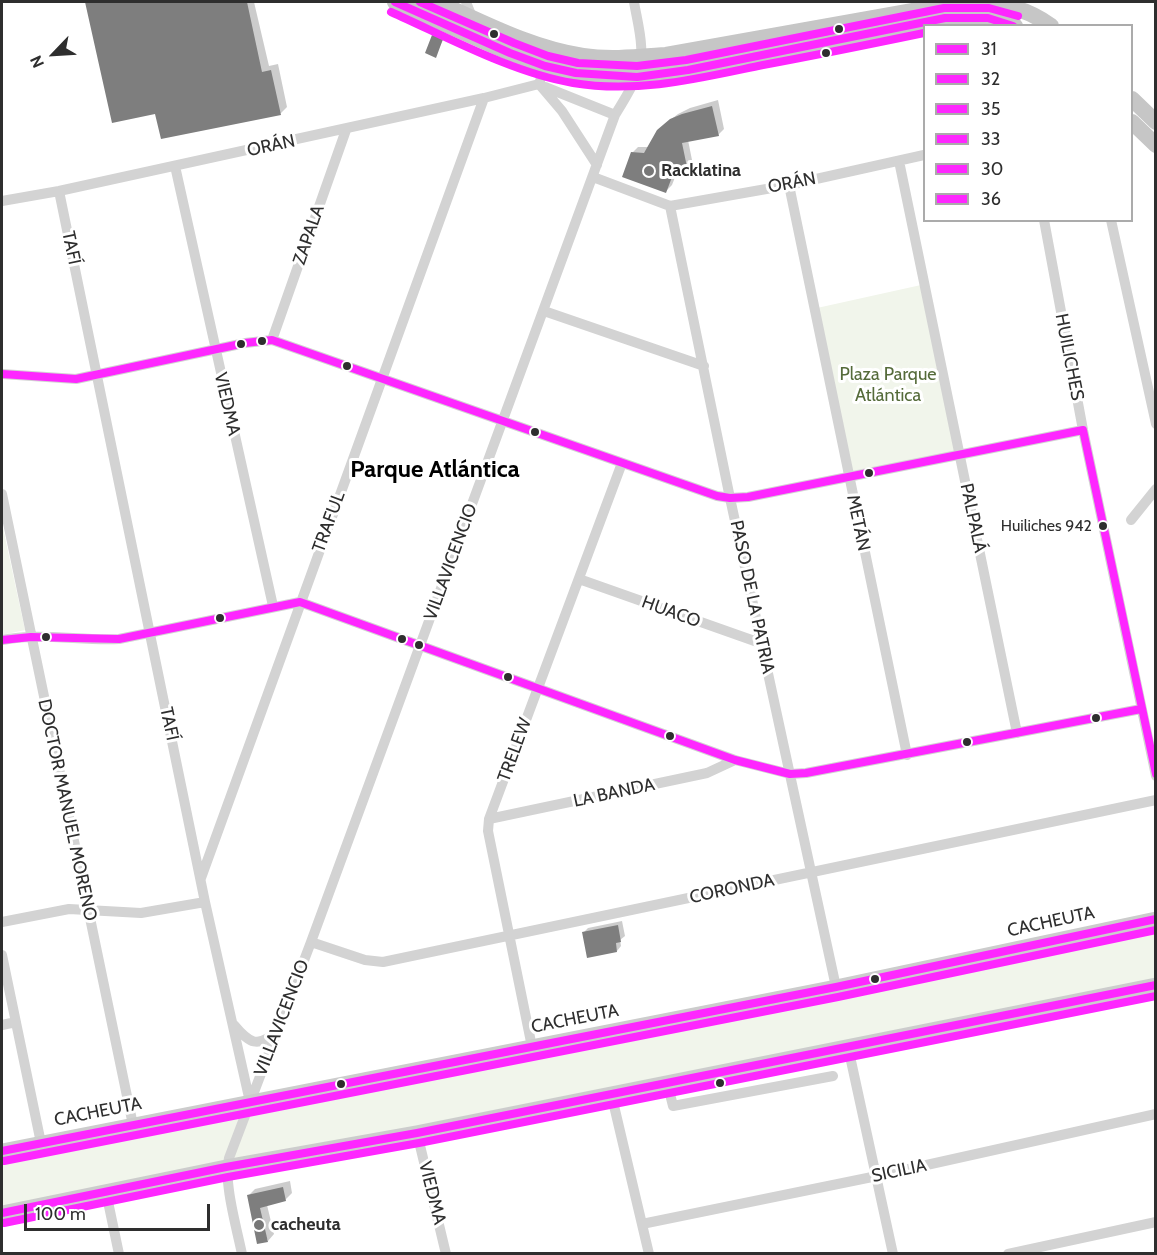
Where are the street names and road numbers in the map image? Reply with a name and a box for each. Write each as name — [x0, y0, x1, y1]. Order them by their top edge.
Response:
street label: ORÁN — [245, 130, 297, 162]
street label: ORÁN — [766, 168, 818, 198]
street label: ZAPALA — [289, 202, 329, 268]
street label: TAFÍ — [57, 229, 85, 267]
street label: HUILICHES — [1050, 312, 1088, 402]
street label: VIEDMA — [209, 370, 245, 438]
street label: PALPALÁ — [955, 481, 991, 555]
street label: TRAFUL — [308, 489, 350, 555]
street label: METÁN — [842, 493, 874, 553]
street label: VILLAVICENCIO — [420, 501, 482, 623]
street label: PASO DE LA PATRIA — [725, 518, 779, 676]
street label: HUACO — [639, 591, 703, 633]
street label: DOCTOR MANUEL MORENO — [33, 697, 101, 923]
street label: TAFÍ — [155, 705, 183, 743]
street label: TRELEW — [493, 715, 537, 785]
street label: LA BANDA — [571, 774, 657, 812]
street label: CORONDA — [688, 869, 776, 909]
street label: CACHEUTA — [1005, 902, 1097, 942]
street label: VILLAVICENCIO — [250, 957, 314, 1079]
street label: CACHEUTA — [530, 1000, 620, 1038]
street label: CACHEUTA — [53, 1093, 143, 1131]
street label: SICILIA — [870, 1155, 928, 1187]
street label: VIEDMA — [414, 1159, 450, 1227]

